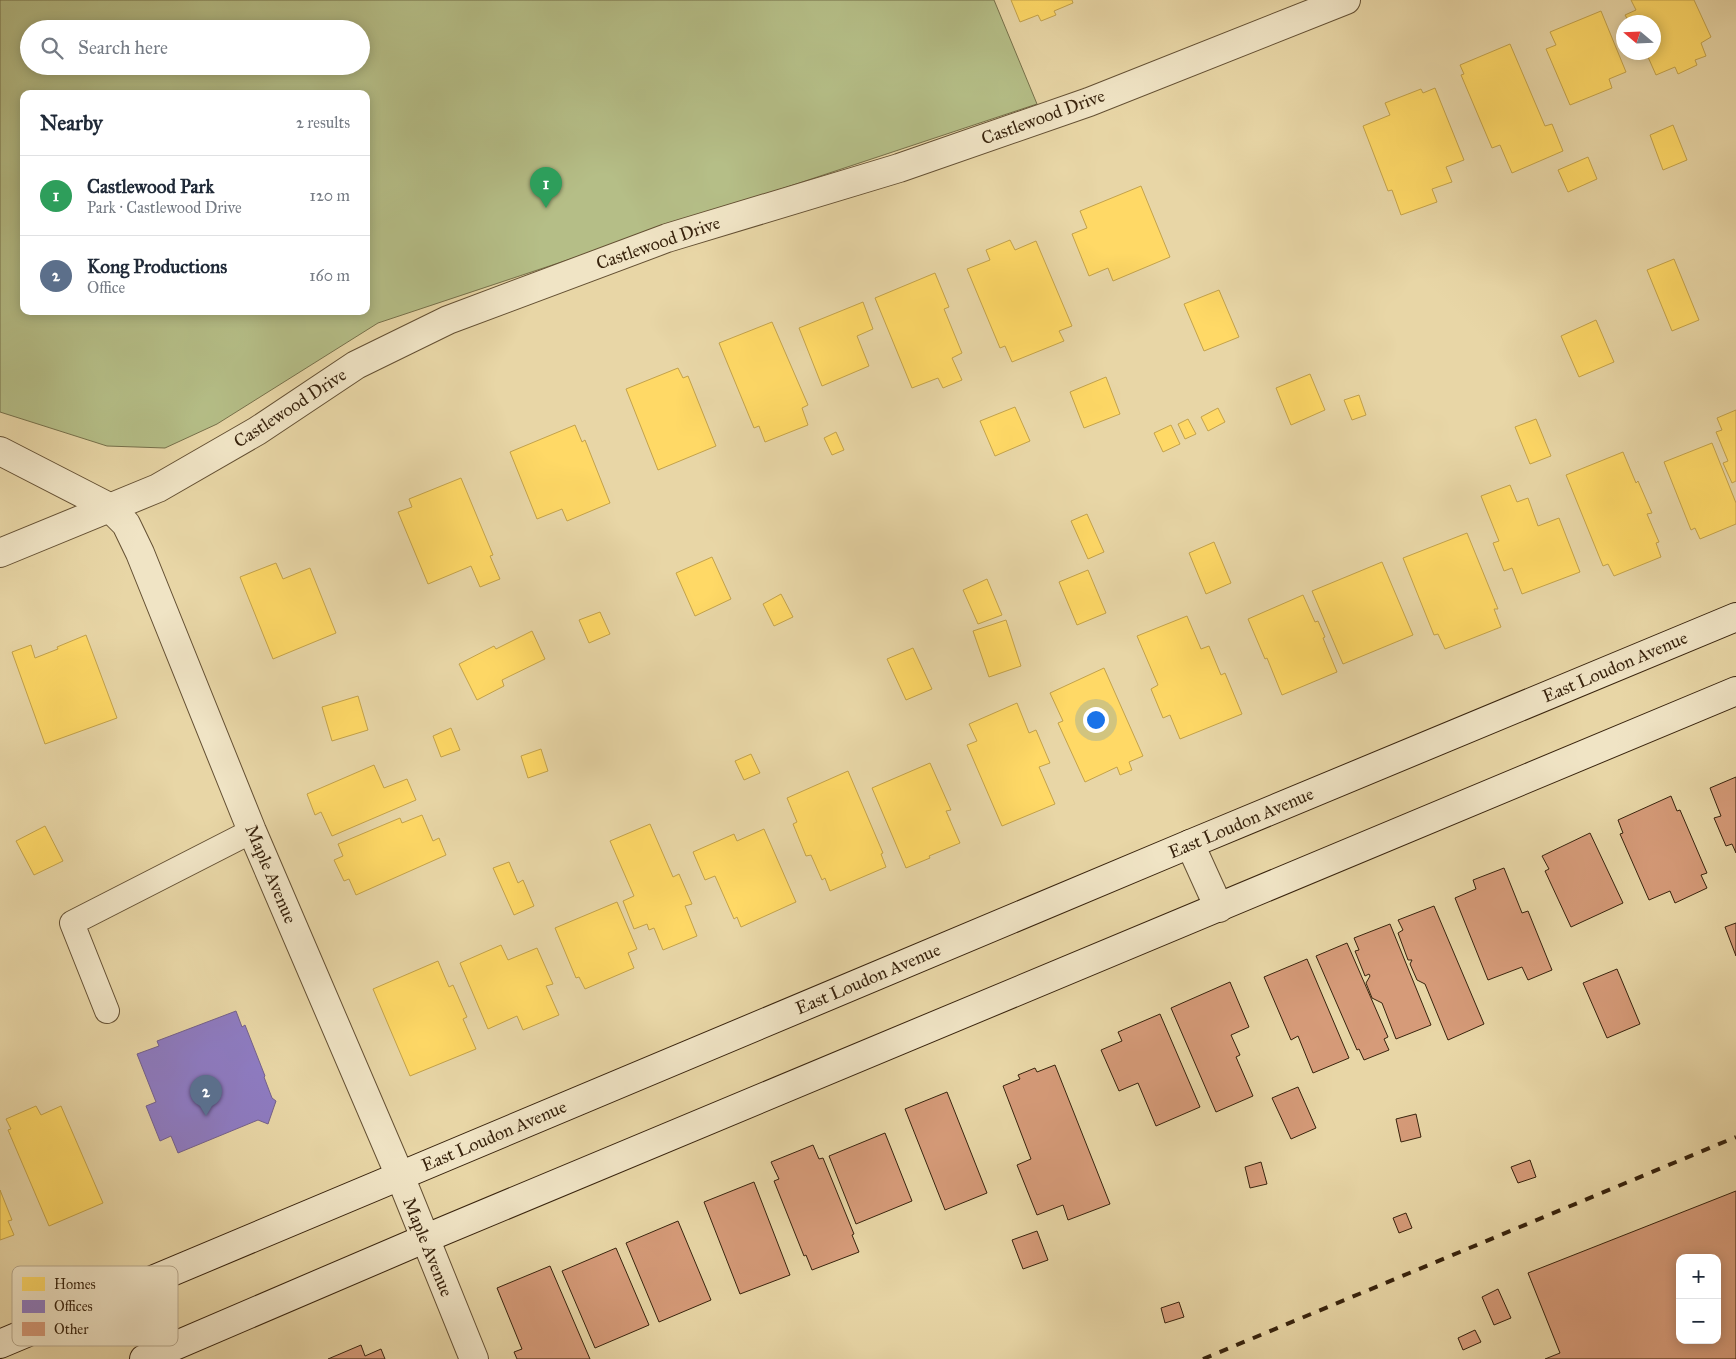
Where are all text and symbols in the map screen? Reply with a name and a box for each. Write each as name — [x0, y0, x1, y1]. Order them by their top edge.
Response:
north arrow — [1616, 15, 1661, 60]
search box — [20, 20, 370, 75]
icon: search — [38, 34, 66, 62]
text: Search here — [78, 36, 168, 59]
street label: Castlewood Drive — [978, 84, 1108, 150]
text: Nearby — [40, 110, 103, 136]
text: 2 results — [296, 113, 350, 132]
pin: 1 — [530, 167, 562, 208]
text: Castlewood Park — [87, 175, 214, 198]
text: 1 — [53, 186, 59, 205]
text: 120 m — [310, 186, 350, 205]
text: Park · Castlewood Drive — [87, 198, 242, 217]
street label: Castlewood Drive — [593, 211, 723, 275]
text: Kong Productions — [87, 255, 227, 278]
text: 2 — [52, 266, 60, 285]
text: 160 m — [309, 266, 350, 285]
text: Office — [87, 278, 125, 297]
street label: Castlewood Drive — [230, 363, 350, 453]
street label: East Loudon Avenue — [1539, 627, 1691, 707]
your location — [1083, 707, 1109, 733]
street label: East Loudon Avenue — [1165, 783, 1317, 863]
street label: Maple Avenue — [240, 821, 302, 927]
street label: East Loudon Avenue — [792, 939, 944, 1019]
pin: 2 — [190, 1075, 222, 1116]
street label: East Loudon Avenue — [418, 1096, 570, 1176]
street label: Maple Avenue — [398, 1194, 458, 1300]
map controls — [1676, 1254, 1721, 1344]
button: + — [1676, 1254, 1721, 1299]
legend — [12, 1266, 178, 1346]
text: Homes — [54, 1276, 96, 1293]
text: Offices — [54, 1298, 93, 1315]
button: − — [1676, 1299, 1721, 1344]
text: Other — [54, 1321, 89, 1338]

